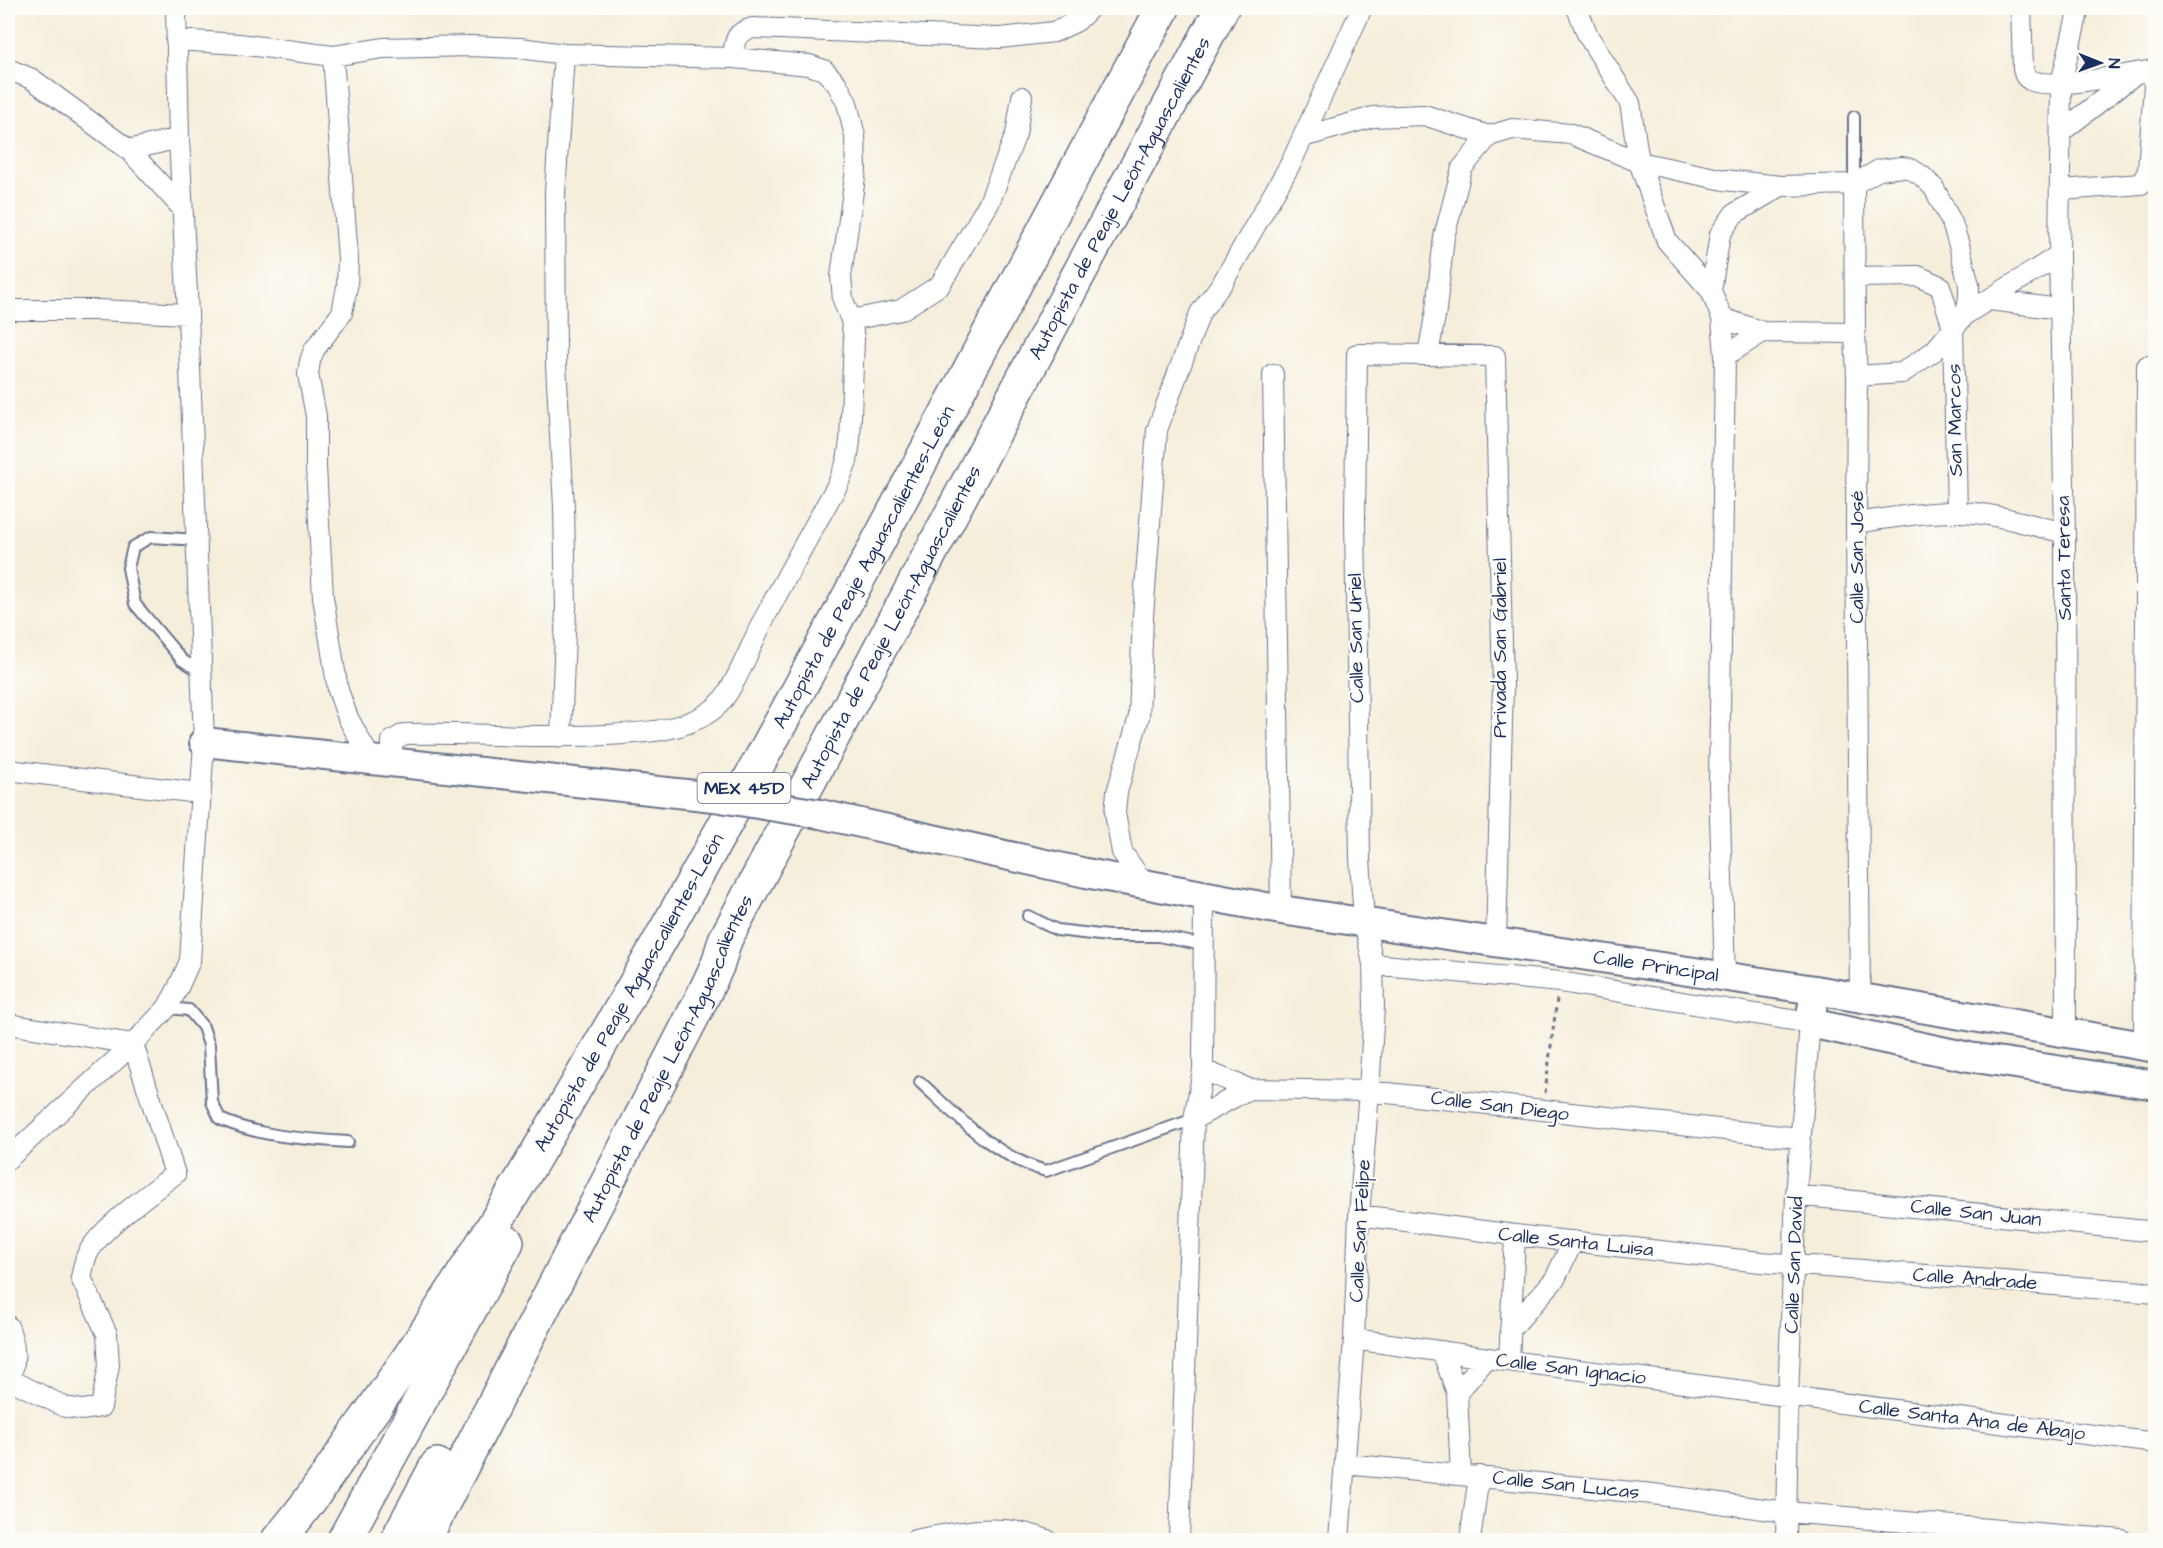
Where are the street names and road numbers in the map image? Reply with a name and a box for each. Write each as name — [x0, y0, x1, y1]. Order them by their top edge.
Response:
street label: Autopista de Peaje León-Aguascalientes — [1022, 32, 1218, 365]
street label: San Marcos — [1940, 363, 1970, 477]
street label: Autopista de Peaje Aguascalientes-León — [766, 401, 962, 734]
street label: Autopista de Peaje León-Aguascalientes — [794, 460, 989, 794]
street label: Calle San José — [1843, 490, 1871, 624]
street label: Santa Teresa — [2049, 495, 2079, 621]
street label: Privada San Gabriel — [1486, 558, 1514, 738]
street label: Calle San Uriel — [1341, 573, 1371, 703]
road number: MEX 45D — [698, 773, 790, 803]
street label: Autopista de Peaje Aguascalientes-León — [527, 828, 731, 1157]
street label: Autopista de Peaje León-Aguascalientes — [575, 890, 761, 1227]
street label: Calle Principal — [1591, 943, 1721, 989]
street label: Calle San Diego — [1429, 1084, 1571, 1129]
street label: Calle San Felipe — [1342, 1159, 1378, 1303]
street label: Calle San Juan — [1909, 1192, 2043, 1234]
street label: Calle San David — [1778, 1196, 1810, 1334]
street label: Calle Santa Luisa — [1497, 1220, 1655, 1264]
street label: Calle Andrade — [1912, 1261, 2038, 1297]
street label: Calle San Ignacio — [1494, 1346, 1648, 1393]
street label: Calle Santa Ana de Abajo — [1857, 1392, 2087, 1448]
street label: Calle San Lucas — [1491, 1463, 1641, 1507]

